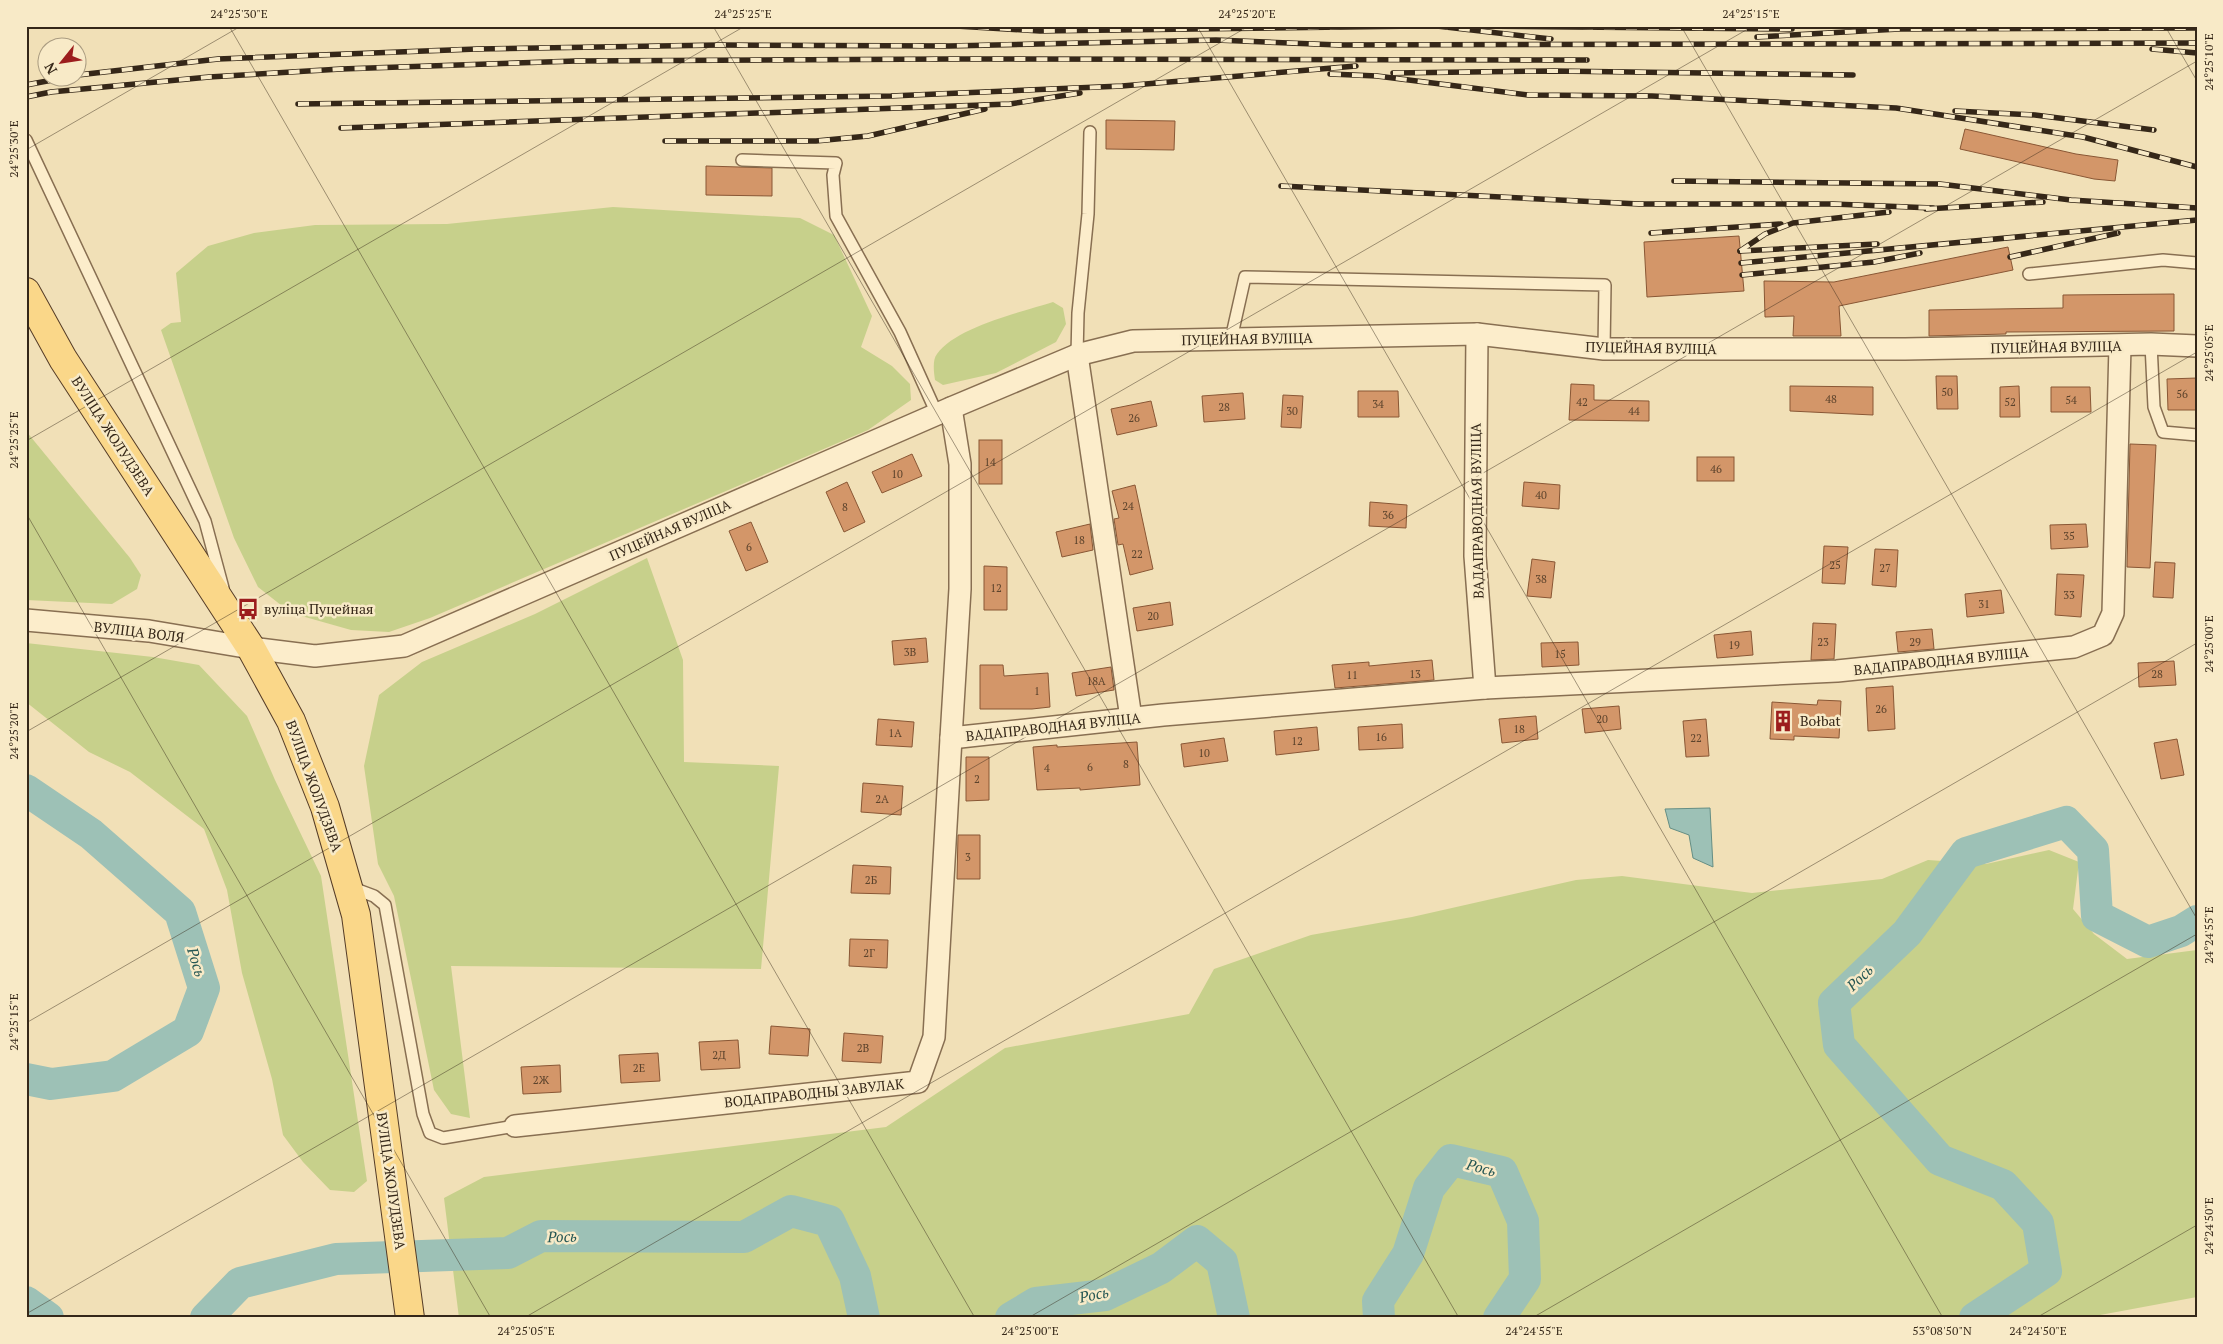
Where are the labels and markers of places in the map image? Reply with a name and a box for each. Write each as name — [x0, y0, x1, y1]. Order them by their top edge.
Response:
bus stop icon: вуліца Пуцейная — [235, 596, 261, 622]
place label: вуліца Пуцейная — [264, 599, 373, 618]
building icon: Bołbat — [1770, 708, 1796, 734]
place label: Bołbat — [1800, 711, 1842, 730]

